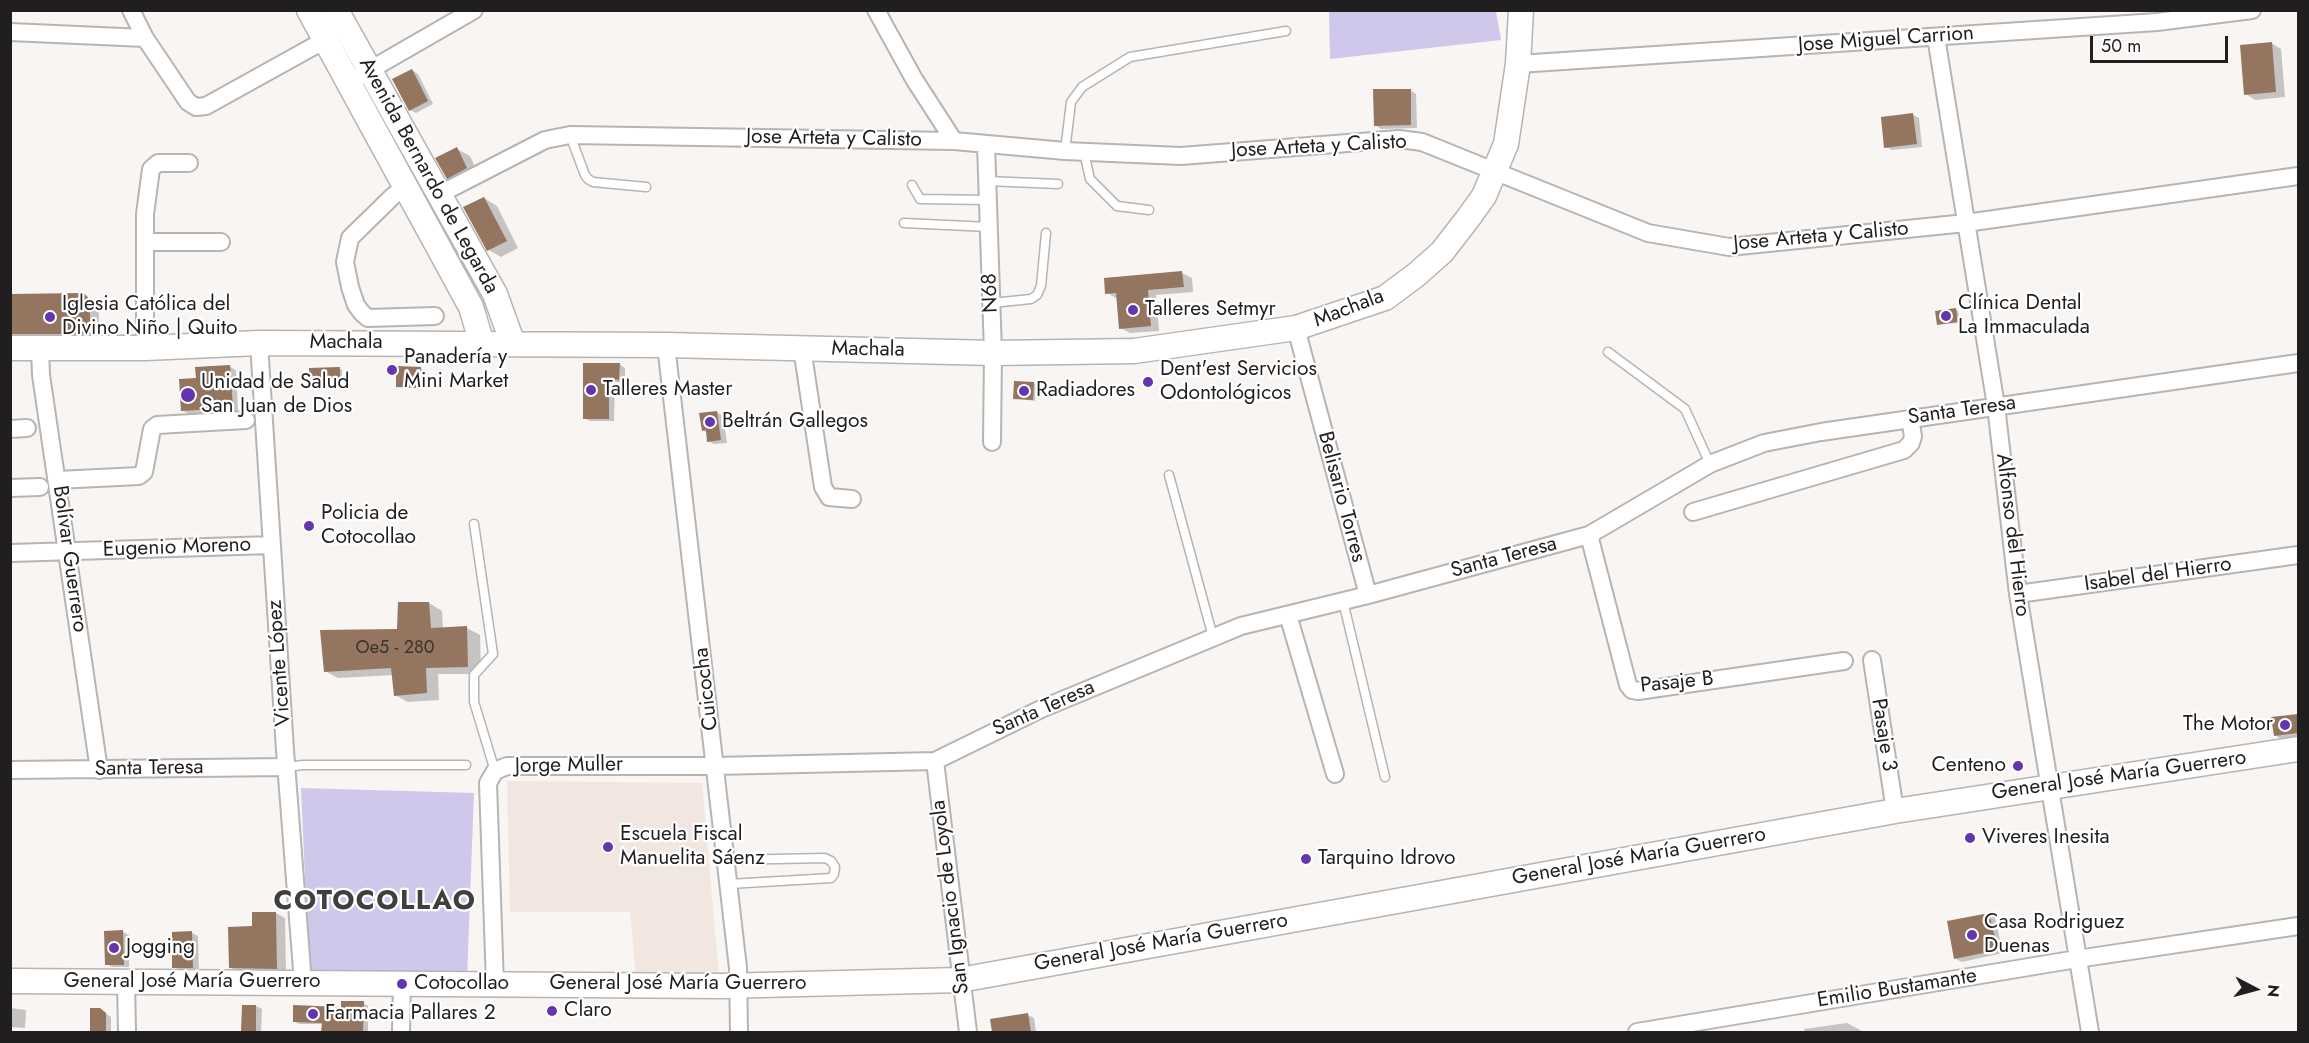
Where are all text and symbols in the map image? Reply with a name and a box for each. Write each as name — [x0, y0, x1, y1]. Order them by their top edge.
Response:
street label: Jose Miguel Carrion — [1797, 21, 1975, 59]
scale bar — [2093, 24, 2231, 62]
text: 50 m — [2101, 33, 2141, 59]
street label: Avenida Bernardo de Legarda — [353, 54, 503, 298]
street label: Jose Arteta y Calisto — [746, 125, 922, 153]
street label: Jose Arteta y Calisto — [1231, 130, 1407, 164]
street label: Jose Arteta y Calisto — [1732, 217, 1910, 257]
street label: N68 — [978, 273, 1004, 313]
street label: Machala — [1310, 284, 1388, 334]
place label: Clínica Dental La Immaculada — [1958, 291, 2090, 341]
place label: Iglesia Católica del Divino Niño | Quito — [62, 292, 237, 342]
place label: Talleres Setmyr — [1145, 297, 1276, 323]
marker: Talleres Setmyr — [1126, 303, 1140, 317]
marker: Clínica Dental La Immaculada — [1939, 309, 1953, 323]
marker: Iglesia Católica del Divino Niño | Quito — [43, 310, 57, 324]
street label: Machala — [309, 330, 383, 356]
street label: Machala — [831, 337, 905, 363]
place label: Panadería y Mini Market — [404, 345, 508, 395]
place label: Dent'est Servicios Odontológicos — [1160, 357, 1317, 407]
marker: Panadería y Mini Market — [385, 363, 399, 377]
place label: Unidad de Salud San Juan de Dios — [201, 370, 352, 420]
marker: Dent'est Servicios Odontológicos — [1141, 375, 1155, 389]
place label: Talleres Master — [603, 377, 732, 403]
place label: Radiadores — [1036, 378, 1135, 404]
marker: Talleres Master — [584, 383, 598, 397]
marker: Radiadores — [1017, 384, 1031, 398]
marker: Unidad de Salud San Juan de Dios — [179, 386, 197, 404]
street label: Santa Teresa — [1906, 391, 2018, 431]
place label: Beltrán Gallegos — [722, 409, 868, 435]
marker: Beltrán Gallegos — [703, 415, 717, 429]
street label: Belisario Torres — [1311, 429, 1371, 565]
street label: Alfonso del Hierro — [1989, 452, 2035, 618]
street label: Bolívar Guerrero — [46, 484, 92, 634]
place label: Policia de Cotocollao — [321, 501, 416, 551]
marker: Policia de Cotocollao — [302, 519, 316, 533]
street label: Santa Teresa — [1448, 532, 1560, 584]
street label: Eugenio Moreno — [102, 533, 252, 563]
street label: Isabel del Hierro — [2083, 552, 2233, 598]
street label: Vicente López — [263, 599, 297, 727]
house number: Oe5 - 280 — [355, 638, 435, 660]
street label: Cuicocha — [689, 646, 725, 732]
street label: Pasaje B — [1639, 667, 1715, 699]
street label: Santa Teresa — [989, 675, 1099, 743]
street label: Pasaje 3 — [1865, 697, 1901, 773]
place label: The Motor — [2183, 712, 2273, 738]
marker: The Motor — [2278, 718, 2292, 732]
street label: General José María Guerrero — [1990, 746, 2248, 806]
street label: Jorge Muller — [515, 752, 623, 780]
place label: Centeno — [1931, 753, 2006, 779]
street label: Santa Teresa — [94, 755, 204, 783]
marker: Centeno — [2011, 759, 2025, 773]
street label: San Ignacio de Loyola — [927, 798, 975, 996]
place label: Escuela Fiscal Manuelita Sáenz — [620, 822, 765, 872]
street label: General José María Guerrero — [1510, 822, 1768, 892]
place label: Viveres Inesita — [1982, 825, 2110, 851]
marker: Viveres Inesita — [1963, 831, 1977, 845]
marker: Escuela Fiscal Manuelita Sáenz — [601, 840, 615, 854]
place label: Tarquino Idrovo — [1318, 846, 1455, 872]
marker: Tarquino Idrovo — [1299, 852, 1313, 866]
district label: COTOCOLLAO — [274, 886, 476, 918]
street label: General José María Guerrero — [1032, 908, 1290, 978]
place label: Casa Rodriguez Duenas — [1984, 910, 2124, 960]
marker: Casa Rodriguez Duenas — [1965, 928, 1979, 942]
place label: Jogging — [126, 935, 195, 961]
marker: Jogging — [107, 941, 121, 955]
north arrow — [2225, 959, 2285, 1019]
street label: Emilio Bustamante — [1815, 964, 1979, 1014]
street label: General José María Guerrero — [64, 969, 320, 995]
place label: Cotocollao — [414, 971, 509, 997]
street label: General José María Guerrero — [550, 971, 806, 997]
marker: Cotocollao — [395, 977, 409, 991]
text: N — [2261, 983, 2286, 998]
place label: Claro — [564, 998, 612, 1024]
place label: Farmacia Pallares 2 — [325, 1001, 496, 1027]
marker: Claro — [545, 1004, 559, 1018]
marker: Farmacia Pallares 2 — [306, 1007, 320, 1021]

